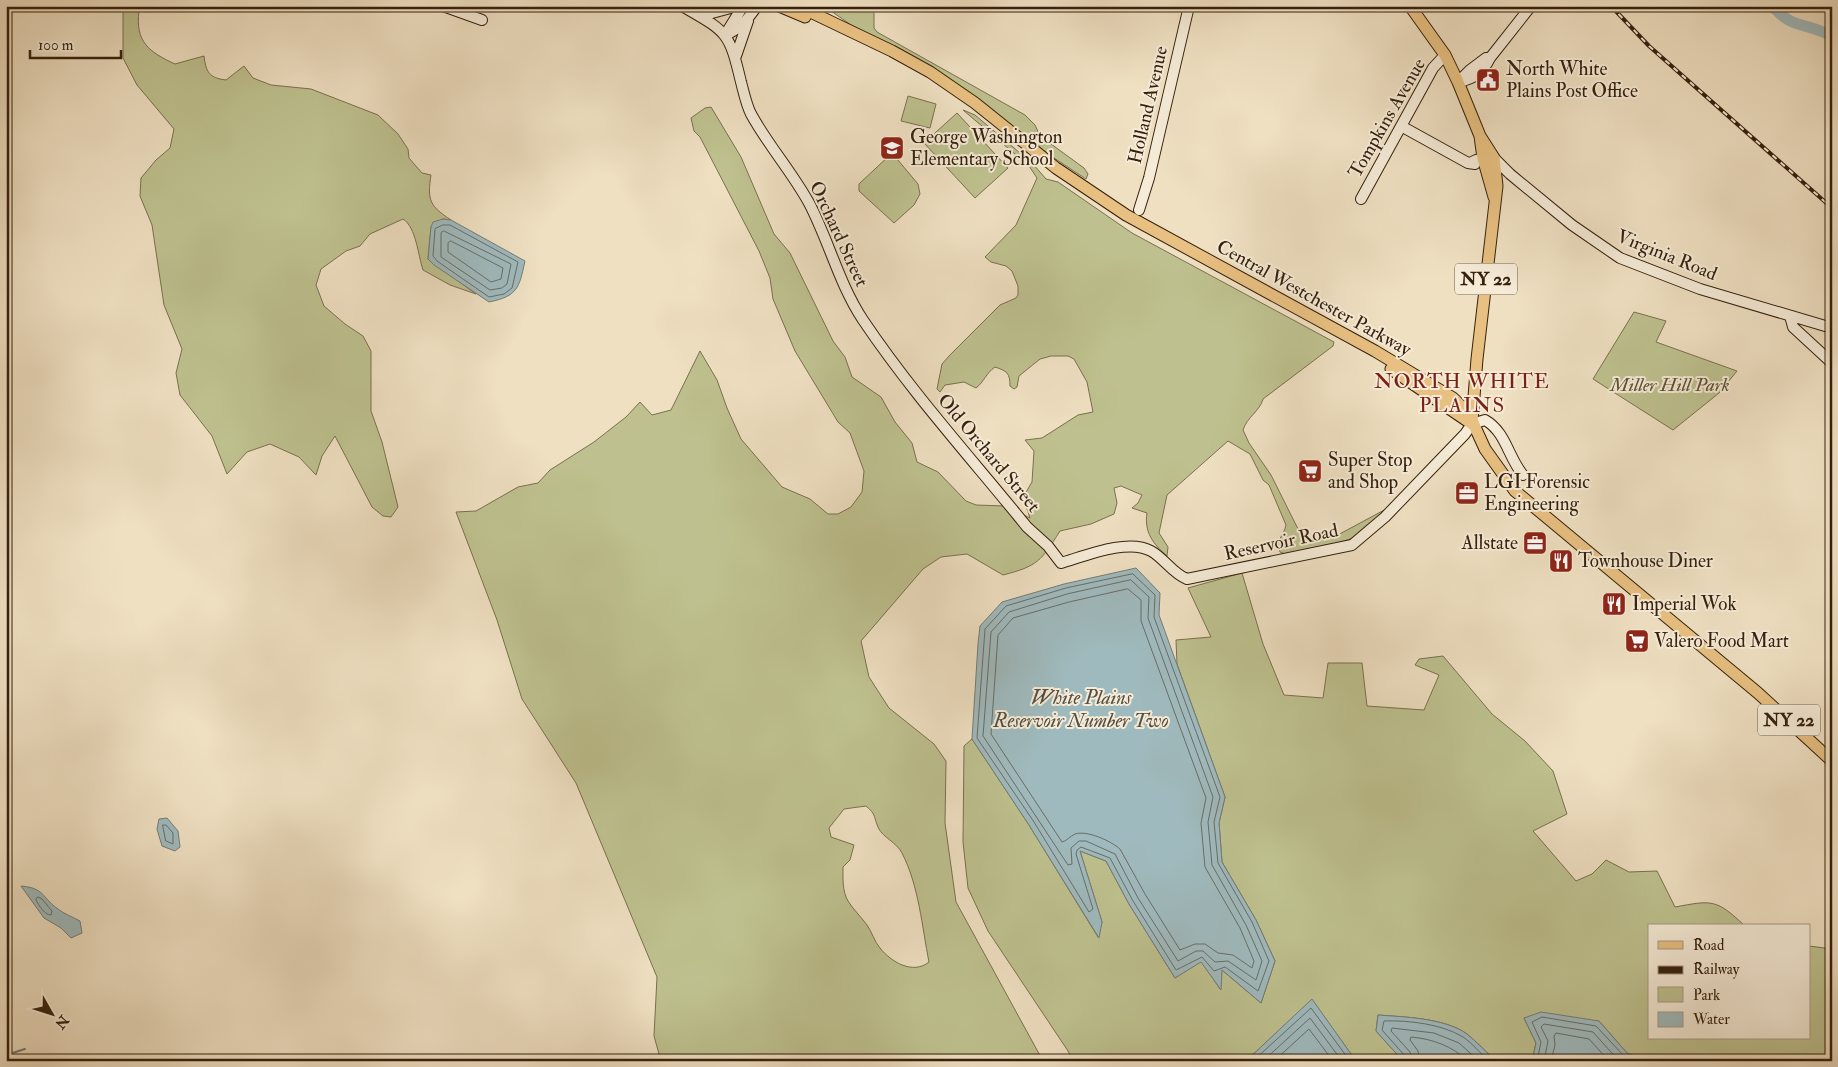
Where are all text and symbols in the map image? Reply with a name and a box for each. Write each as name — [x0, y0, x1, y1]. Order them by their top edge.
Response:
scale bar — [30, 28, 121, 60]
text: 100 m — [38, 36, 74, 55]
street label: Holland Avenue — [1123, 44, 1173, 166]
street label: Tompkins Avenue — [1343, 54, 1432, 183]
place label: North White Plains Post Office — [1506, 57, 1638, 103]
public building icon: North White Plains Post Office — [1475, 67, 1501, 93]
place label: George Washington Elementary School — [910, 125, 1063, 171]
school or university icon: George Washington Elementary School — [879, 135, 905, 161]
street label: Orchard Street — [804, 177, 874, 291]
street label: Virginia Road — [1613, 224, 1721, 286]
street label: Central Westchester Parkway — [1212, 234, 1416, 362]
road number: NY 22 — [1455, 264, 1517, 294]
district label: NORTH WHITE PLAINS — [1374, 368, 1550, 419]
park label: Miller Hill Park — [1609, 373, 1730, 397]
street label: Old Orchard Street — [932, 389, 1046, 517]
place label: Super Stop and Shop — [1328, 448, 1412, 495]
supermarket icon: Super Stop and Shop — [1297, 458, 1323, 484]
place label: LGI Forensic Engineering — [1484, 470, 1590, 516]
office icon: LGI Forensic Engineering — [1454, 480, 1480, 506]
street label: Reservoir Road — [1222, 518, 1341, 566]
office icon: Allstate — [1522, 530, 1548, 556]
place label: Allstate — [1461, 531, 1518, 555]
restaurant icon: Townhouse Diner — [1548, 548, 1574, 574]
place label: Townhouse Diner — [1578, 549, 1713, 573]
restaurant icon: Imperial Wok — [1601, 591, 1627, 617]
place label: Imperial Wok — [1632, 592, 1737, 617]
supermarket icon: Valero Food Mart — [1624, 628, 1650, 654]
place label: Valero Food Mart — [1654, 629, 1789, 653]
water label: White Plains Reservoir Number Two — [992, 685, 1169, 733]
road number: NY 22 — [1758, 704, 1820, 736]
legend — [1648, 924, 1810, 1040]
text: Road — [1693, 936, 1725, 955]
text: Railway — [1693, 960, 1740, 979]
text: Park — [1693, 986, 1720, 1005]
north arrow — [28, 990, 78, 1040]
text: Water — [1692, 1010, 1730, 1029]
text: N — [51, 1011, 73, 1032]

